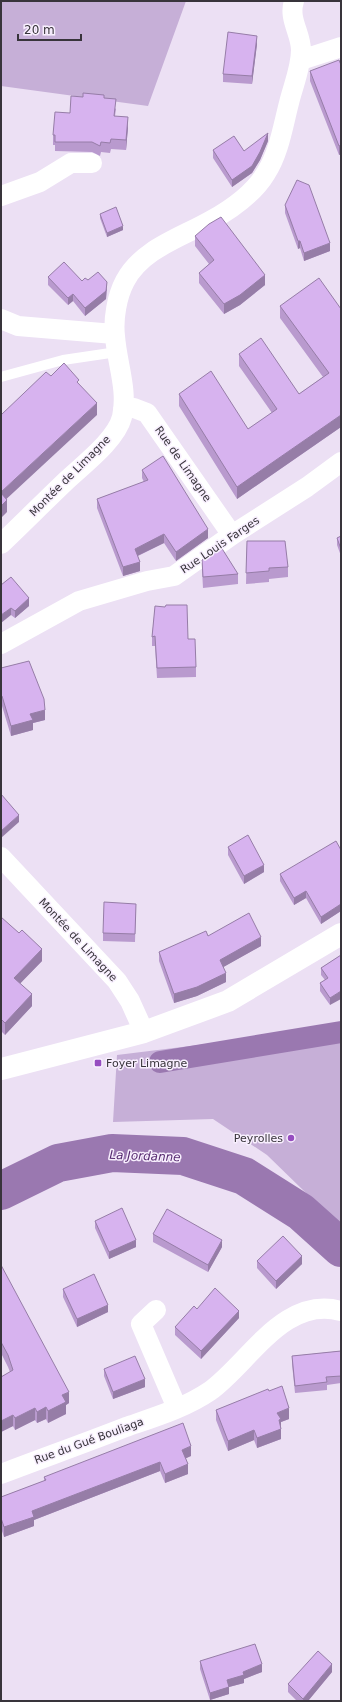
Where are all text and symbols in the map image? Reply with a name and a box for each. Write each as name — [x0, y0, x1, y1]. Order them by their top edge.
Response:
scale bar — [18, 16, 81, 42]
text: 20 m — [24, 23, 55, 37]
street label: Rue de Limagne — [152, 424, 214, 504]
street label: Montée de Limagne — [27, 433, 113, 519]
street label: Rue Louis Farges — [178, 514, 262, 576]
street label: Montée de Limagne — [36, 896, 120, 985]
place label: Foyer Limagne — [106, 1057, 188, 1070]
marker: Foyer Limagne — [93, 1058, 103, 1068]
place label: Peyrolles — [234, 1132, 283, 1145]
marker: Peyrolles — [286, 1133, 296, 1143]
water label: La Jordanne — [109, 1148, 181, 1164]
street label: Rue du Gué Bouliaga — [33, 1415, 145, 1467]

